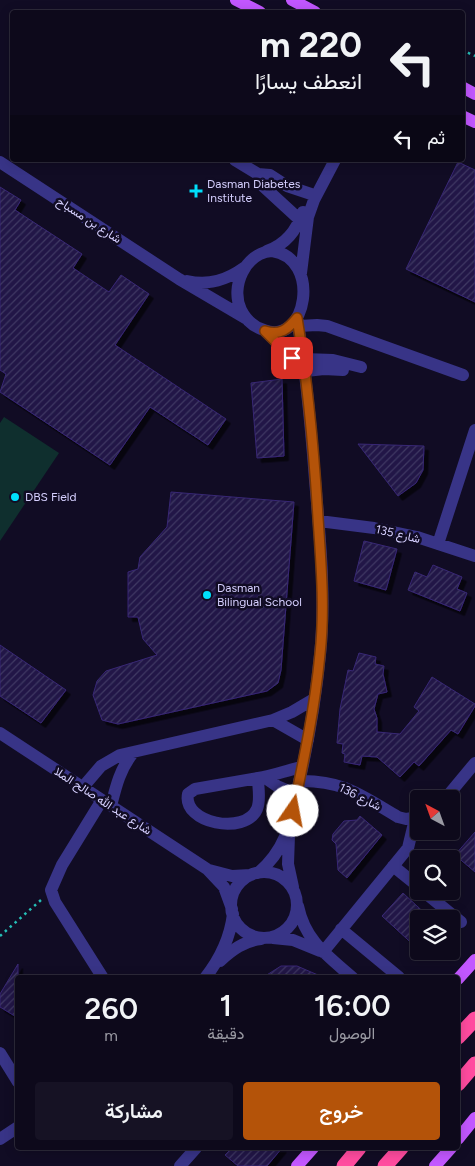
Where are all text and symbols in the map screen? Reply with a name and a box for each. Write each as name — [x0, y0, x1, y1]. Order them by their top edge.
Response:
text: 220 m — [260, 24, 362, 66]
icon: left — [380, 30, 445, 95]
text: انعطف يسارًا — [255, 68, 362, 95]
icon: left — [389, 125, 417, 153]
text: ثم — [427, 126, 445, 149]
place label: Dasman Diabetes Institute — [207, 177, 301, 205]
marker: Dasman Diabetes Institute — [189, 184, 203, 198]
street label: شارع بن مسباح — [53, 194, 124, 248]
pin — [271, 337, 313, 379]
icon: arrive — [278, 344, 306, 372]
place label: DBS Field — [25, 490, 76, 504]
marker: DBS Field — [9, 491, 21, 503]
street label: شارع 135 — [374, 522, 422, 548]
place label: Dasman Bilingual School — [217, 581, 302, 609]
marker: Dasman Bilingual School — [201, 589, 213, 601]
street label: شارع عبد الله صالح الملا — [51, 764, 154, 839]
street label: شارع 136 — [336, 780, 383, 815]
position arrow — [266, 784, 318, 836]
north arrow — [410, 790, 460, 840]
map controls — [410, 790, 460, 960]
button: search — [410, 850, 460, 900]
button: layers — [410, 910, 460, 960]
text: 1 — [220, 987, 232, 1024]
text: 16:00 — [314, 987, 391, 1024]
text: 260 — [84, 990, 138, 1027]
text: دقيقة — [207, 1024, 244, 1043]
text: الوصول — [329, 1024, 375, 1043]
text: m — [104, 1026, 118, 1045]
button: مشاركة — [35, 1082, 233, 1140]
button: خروج — [243, 1082, 440, 1140]

